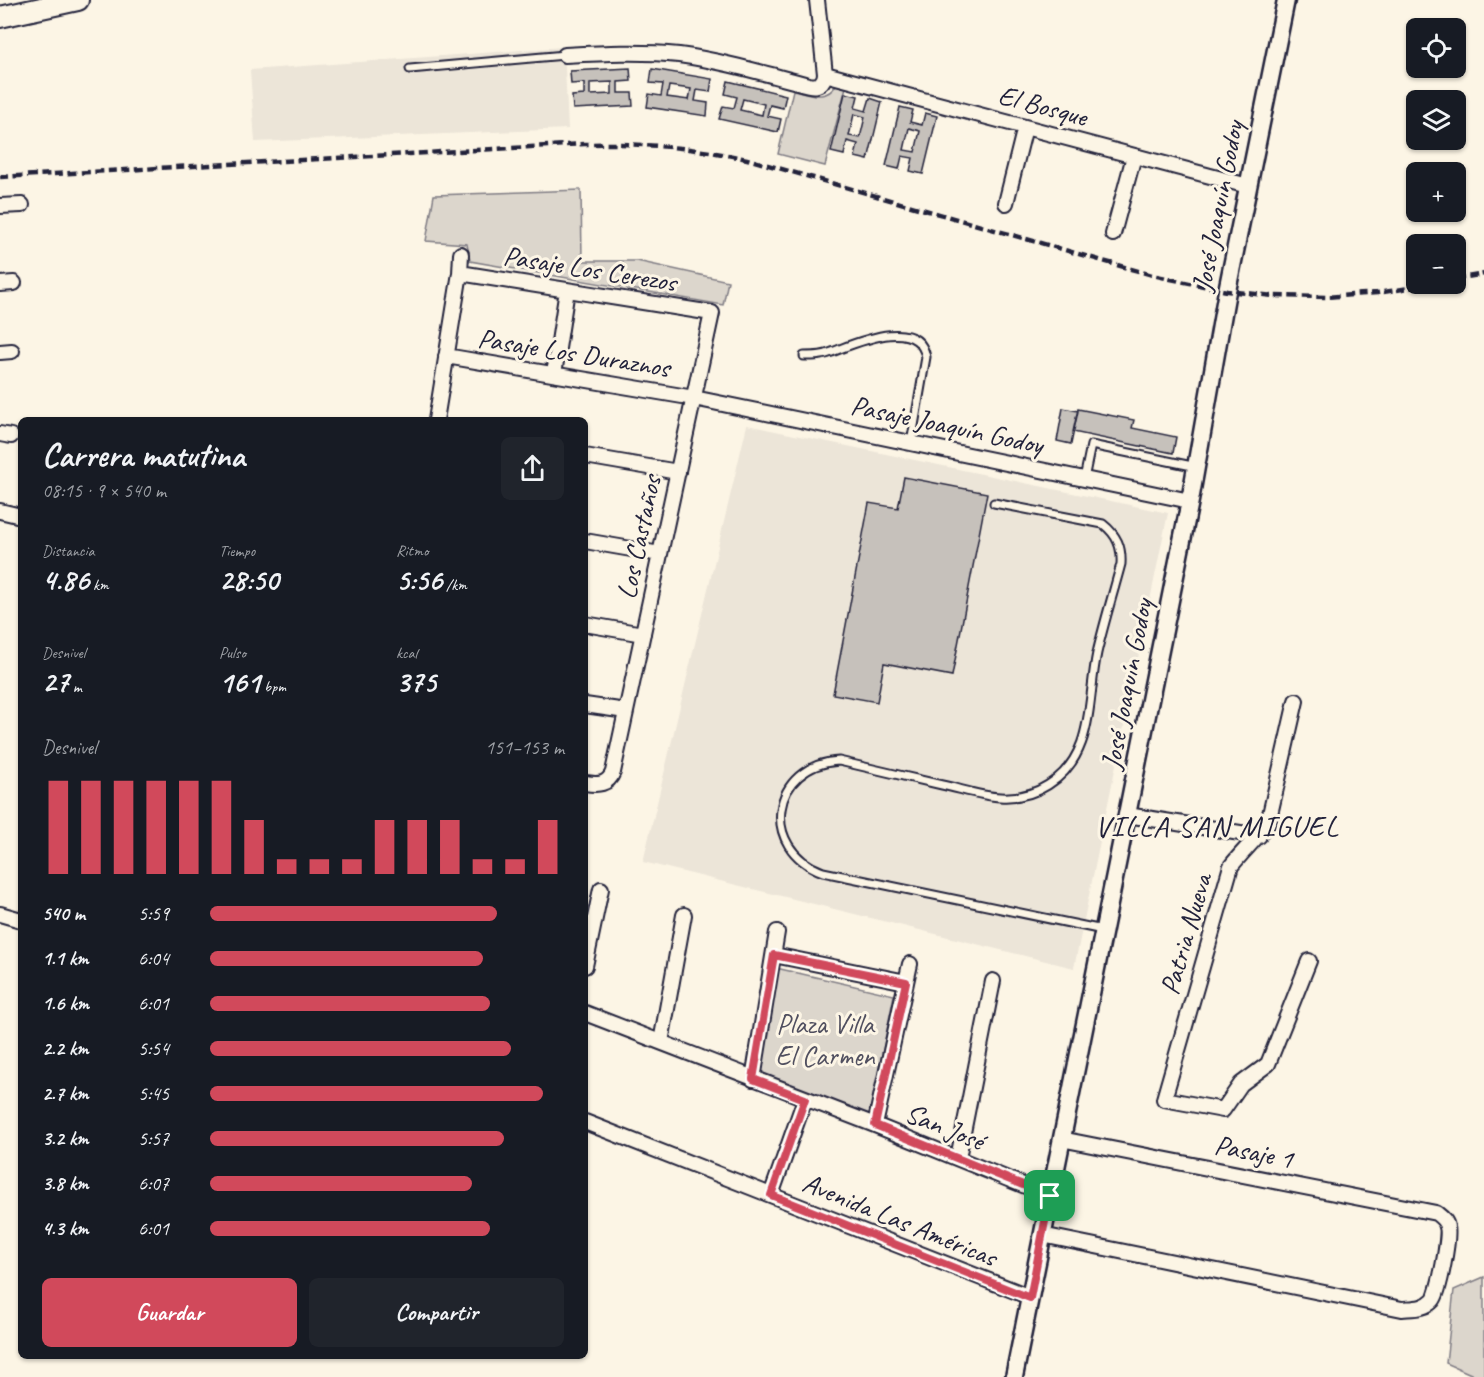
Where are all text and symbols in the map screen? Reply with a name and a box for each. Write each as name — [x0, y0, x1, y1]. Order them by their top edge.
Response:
map controls — [1406, 18, 1466, 294]
button: locate — [1406, 18, 1466, 78]
street label: El Bosque — [995, 77, 1093, 135]
button: layers — [1406, 90, 1466, 150]
street label: José Joaquín Godoy — [1183, 116, 1252, 296]
button: + — [1406, 162, 1466, 222]
button: − — [1406, 234, 1466, 294]
street label: Pasaje Los Cerezos — [501, 238, 681, 300]
street label: Pasaje Los Duraznos — [476, 320, 675, 385]
street label: Pasaje Joaquín Godoy — [848, 387, 1048, 462]
text: Carrera matutina — [42, 434, 245, 476]
button: share — [501, 437, 564, 500]
street label: Los Castaños — [608, 470, 669, 602]
text: 08:15 · 9 × 540 m — [42, 478, 166, 503]
text: Distancia — [42, 541, 95, 561]
text: Tiempo — [219, 541, 255, 561]
text: Ritmo — [396, 541, 428, 561]
text: 4.86 — [42, 561, 89, 599]
text: 28:50 — [219, 561, 278, 599]
text: 5:56 — [396, 561, 442, 599]
text: km — [89, 575, 109, 595]
text: /km — [442, 575, 467, 595]
street label: José Joaquín Godoy — [1092, 594, 1161, 774]
text: Desnivel — [42, 643, 85, 663]
text: Pulso — [219, 643, 246, 663]
text: kcal — [396, 643, 417, 663]
text: 27 — [42, 663, 69, 701]
text: 161 — [219, 663, 260, 701]
text: 375 — [396, 663, 436, 701]
text: m — [69, 677, 82, 697]
text: bpm — [260, 677, 286, 697]
text: Desnivel — [42, 735, 96, 760]
text: 151–153 m — [485, 735, 564, 760]
district label: VILLA SAN MIGUEL — [1095, 807, 1339, 845]
street label: Patria Nueva — [1152, 867, 1220, 999]
text: 540 m — [42, 901, 85, 926]
text: 5:59 — [138, 901, 169, 926]
text: 1.1 km — [42, 946, 89, 971]
text: 6:04 — [138, 946, 169, 971]
text: 1.6 km — [42, 991, 89, 1016]
text: 6:01 — [138, 991, 169, 1016]
park label: Plaza Villa El Carmen — [775, 1006, 876, 1073]
text: 2.2 km — [42, 1036, 89, 1061]
text: 5:54 — [138, 1036, 169, 1061]
text: 2.7 km — [42, 1081, 88, 1106]
text: 5:45 — [138, 1081, 169, 1106]
street label: San José — [900, 1095, 993, 1160]
text: 3.2 km — [42, 1126, 89, 1151]
text: 5:57 — [138, 1126, 169, 1151]
street label: Pasaje 1 — [1212, 1127, 1297, 1176]
street label: Avenida Las Américas — [798, 1165, 1004, 1275]
pin — [1024, 1170, 1075, 1221]
text: 3.8 km — [42, 1171, 89, 1196]
text: 6:07 — [138, 1171, 169, 1196]
icon: arrive — [1033, 1179, 1066, 1212]
text: 4.3 km — [42, 1216, 89, 1241]
text: 6:01 — [138, 1216, 169, 1241]
button: Guardar — [42, 1278, 297, 1347]
button: Compartir — [309, 1278, 564, 1347]

